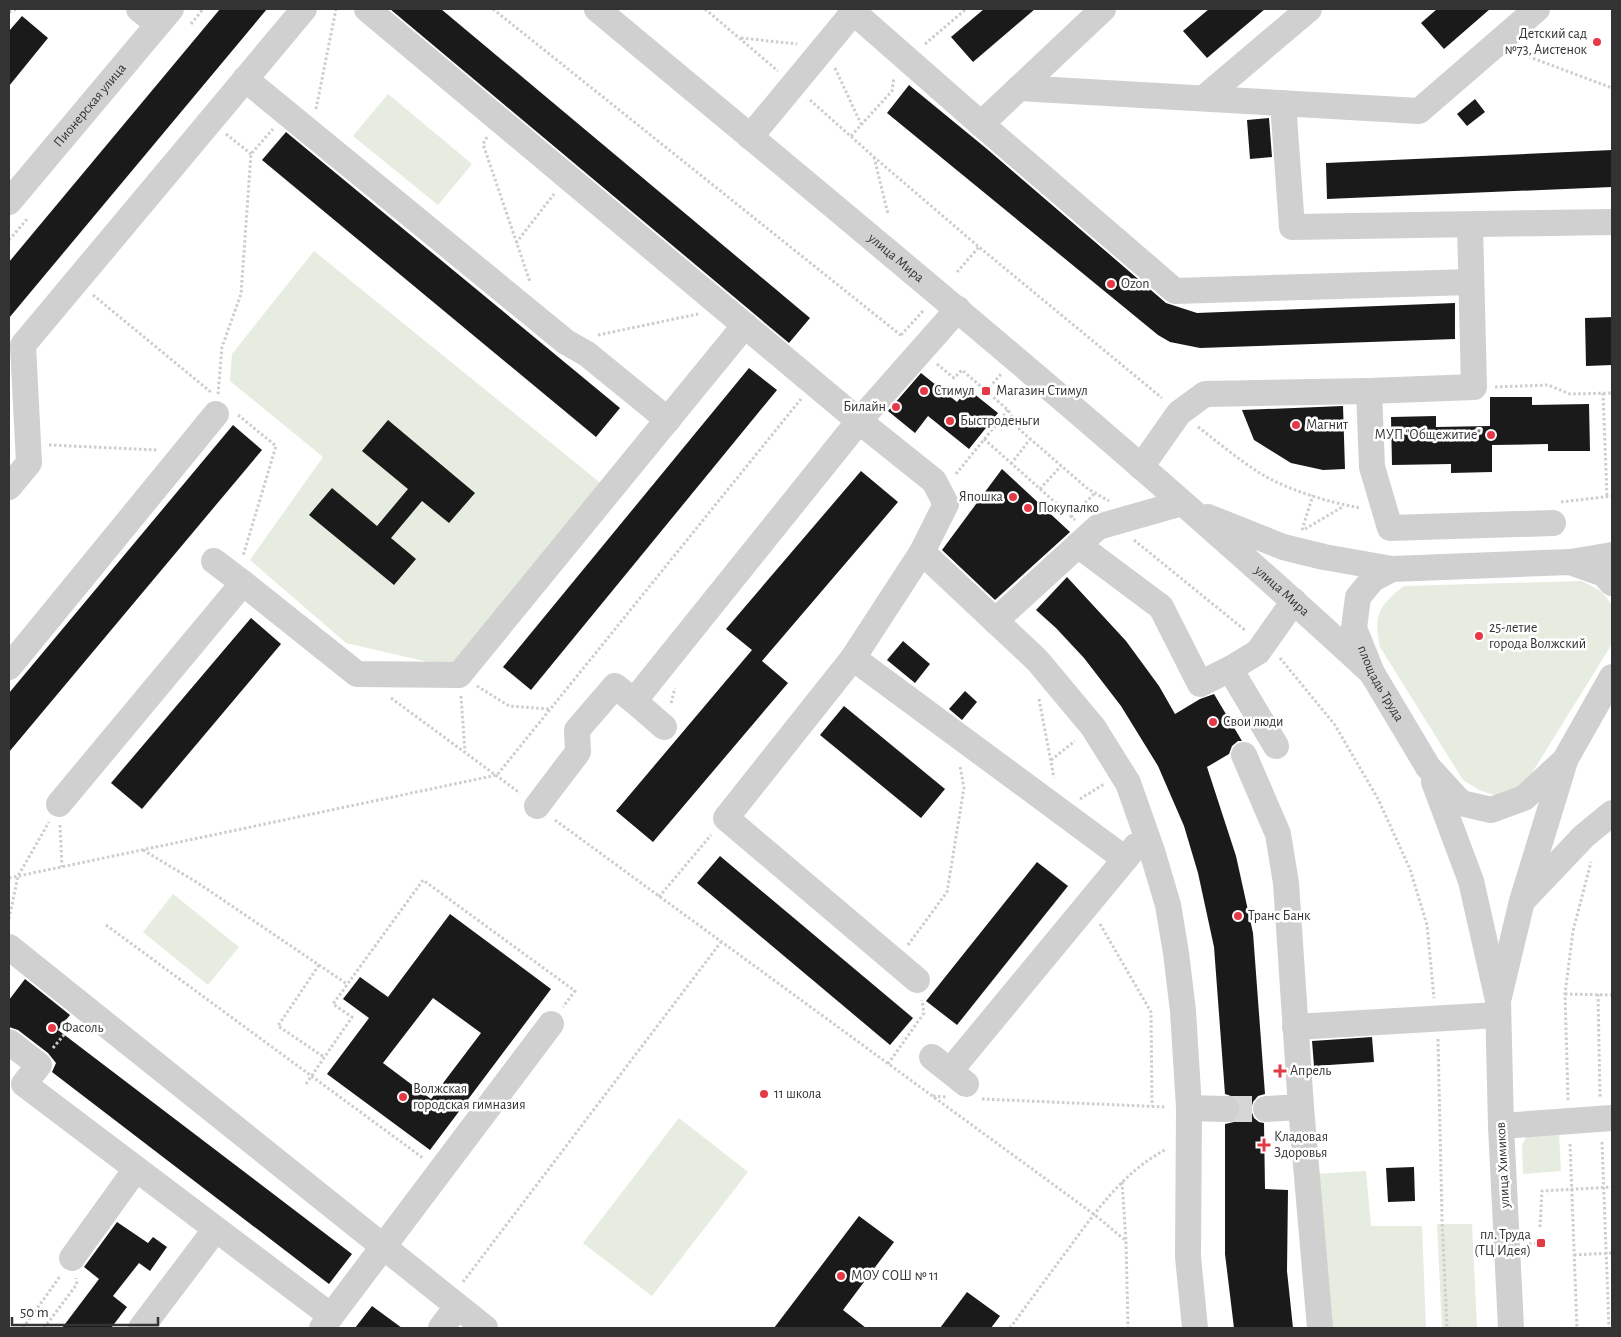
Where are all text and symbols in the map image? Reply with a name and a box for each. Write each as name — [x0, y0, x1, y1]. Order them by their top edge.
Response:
place label: Детский сад №73, Аистенок — [1505, 27, 1588, 57]
marker: Детский сад №73, Аистенок — [1591, 36, 1603, 48]
street label: Пионерская улица — [51, 61, 129, 150]
street label: улица Мира — [865, 230, 927, 286]
place label: Ozon — [1121, 277, 1149, 291]
marker: Ozon — [1105, 278, 1117, 290]
place label: Стимул — [934, 384, 975, 398]
place label: Магазин Стимул — [996, 384, 1088, 398]
marker: Стимул — [918, 385, 930, 397]
marker: Магазин Стимул — [980, 385, 992, 397]
place label: Билайн — [843, 400, 886, 414]
marker: Билайн — [890, 401, 902, 413]
place label: Быстроденьги — [960, 414, 1040, 428]
marker: Быстроденьги — [944, 415, 956, 427]
place label: Магнит — [1306, 418, 1349, 432]
marker: Магнит — [1290, 419, 1302, 431]
place label: МУП "Общежитие" — [1375, 428, 1481, 442]
marker: МУП "Общежитие" — [1485, 429, 1497, 441]
place label: Япошка — [959, 490, 1004, 504]
marker: Япошка — [1007, 491, 1019, 503]
place label: Покупалко — [1038, 501, 1099, 515]
marker: Покупалко — [1022, 502, 1034, 514]
street label: улица Мира — [1251, 563, 1312, 619]
place label: 25-летие города Волжский — [1489, 621, 1586, 651]
marker: 25-летие города Волжский — [1473, 630, 1485, 642]
street label: площадь Труда — [1355, 644, 1407, 725]
place label: Свои люди — [1223, 715, 1283, 729]
marker: Свои люди — [1207, 716, 1219, 728]
place label: Транс Банк — [1248, 909, 1311, 923]
marker: Транс Банк — [1232, 910, 1244, 922]
place label: Фасоль — [62, 1021, 104, 1035]
marker: Фасоль — [46, 1022, 58, 1034]
place label: Апрель — [1290, 1064, 1331, 1078]
marker: Апрель — [1274, 1065, 1286, 1077]
place label: Волжская городская гимназия — [413, 1082, 526, 1112]
place label: 11 школа — [774, 1087, 822, 1101]
marker: 11 школа — [758, 1088, 770, 1100]
marker: Волжская городская гимназия — [397, 1091, 409, 1103]
street label: улица Химиков — [1494, 1122, 1512, 1209]
place label: Кладовая Здоровья — [1274, 1130, 1328, 1160]
marker: Кладовая Здоровья — [1258, 1139, 1270, 1151]
place label: пл. Труда (ТЦ Идея) — [1474, 1228, 1532, 1258]
marker: пл. Труда (ТЦ Идея) — [1535, 1237, 1547, 1249]
place label: МОУ СОШ № 11 — [851, 1269, 939, 1283]
marker: МОУ СОШ № 11 — [835, 1270, 847, 1282]
scale bar — [12, 1294, 159, 1326]
text: 50 m — [20, 1305, 49, 1320]

